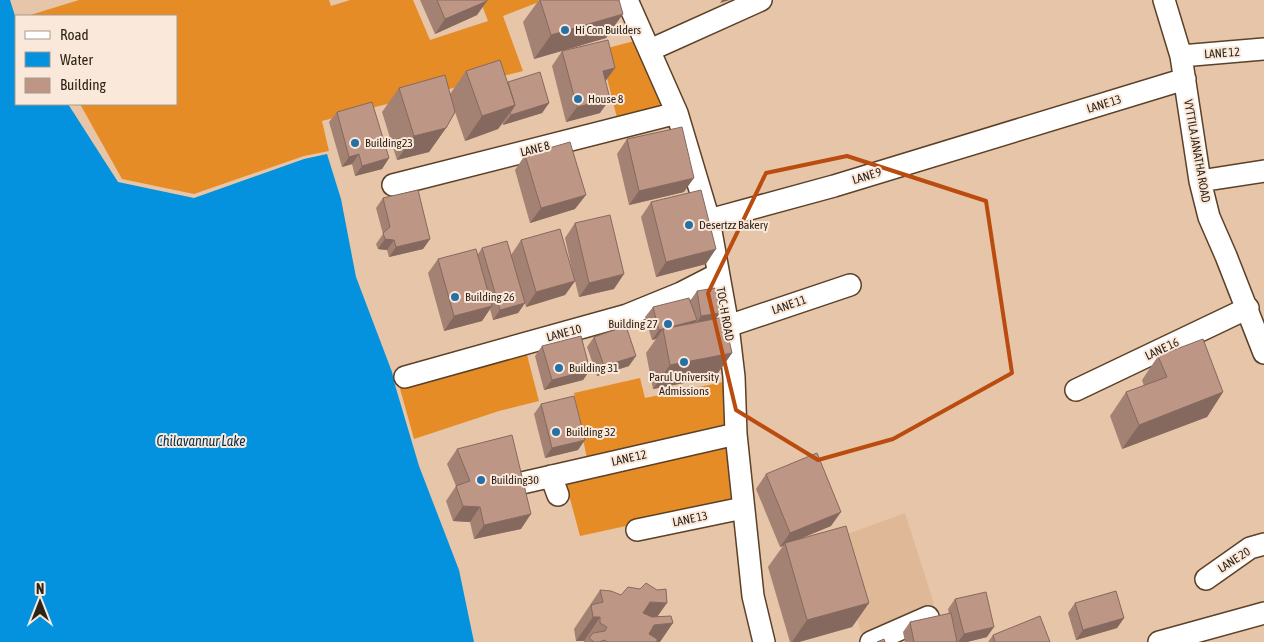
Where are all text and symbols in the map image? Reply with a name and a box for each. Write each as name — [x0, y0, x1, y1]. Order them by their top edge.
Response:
legend — [15, 15, 178, 105]
place label: Hi Con Builders — [575, 23, 641, 37]
marker: Hi Con Builders — [559, 24, 571, 36]
text: Road — [60, 26, 89, 43]
street label: LANE 12 — [1204, 45, 1240, 61]
text: Water — [60, 51, 93, 68]
text: Building — [60, 76, 106, 93]
place label: House 8 — [588, 92, 624, 106]
street label: LANE 13 — [1085, 92, 1123, 116]
marker: House 8 — [572, 93, 584, 105]
street label: VYTTILA JANATHA ROAD — [1181, 98, 1213, 204]
place label: Building23 — [365, 136, 413, 150]
marker: Building23 — [349, 137, 361, 149]
street label: LANE 8 — [519, 138, 552, 159]
street label: LANE 9 — [851, 165, 884, 187]
place label: Desertzz Bakery — [699, 218, 768, 232]
marker: Desertzz Bakery — [683, 219, 695, 231]
street label: TOC-H ROAD — [713, 286, 737, 342]
place label: Building 26 — [465, 290, 515, 304]
marker: Building 26 — [449, 291, 461, 303]
street label: LANE 11 — [770, 292, 808, 317]
place label: Building 27 — [608, 317, 658, 331]
marker: Building 27 — [662, 318, 674, 330]
street label: LANE 10 — [545, 322, 583, 344]
street label: LANE 16 — [1143, 335, 1181, 363]
marker: Parul University Admissions — [678, 356, 690, 368]
place label: Building 31 — [569, 361, 619, 375]
marker: Building 31 — [553, 362, 565, 374]
place label: Parul University Admissions — [649, 370, 719, 398]
place label: Building 32 — [566, 425, 616, 439]
marker: Building 32 — [550, 426, 562, 438]
water label: Chilavannur Lake — [156, 433, 246, 449]
street label: LANE 12 — [610, 447, 648, 469]
place label: Building30 — [491, 473, 539, 487]
marker: Building30 — [475, 474, 487, 486]
street label: LANE 13 — [671, 508, 709, 530]
street label: LANE 20 — [1215, 544, 1253, 576]
north arrow — [15, 577, 65, 627]
text: N — [36, 581, 44, 597]

